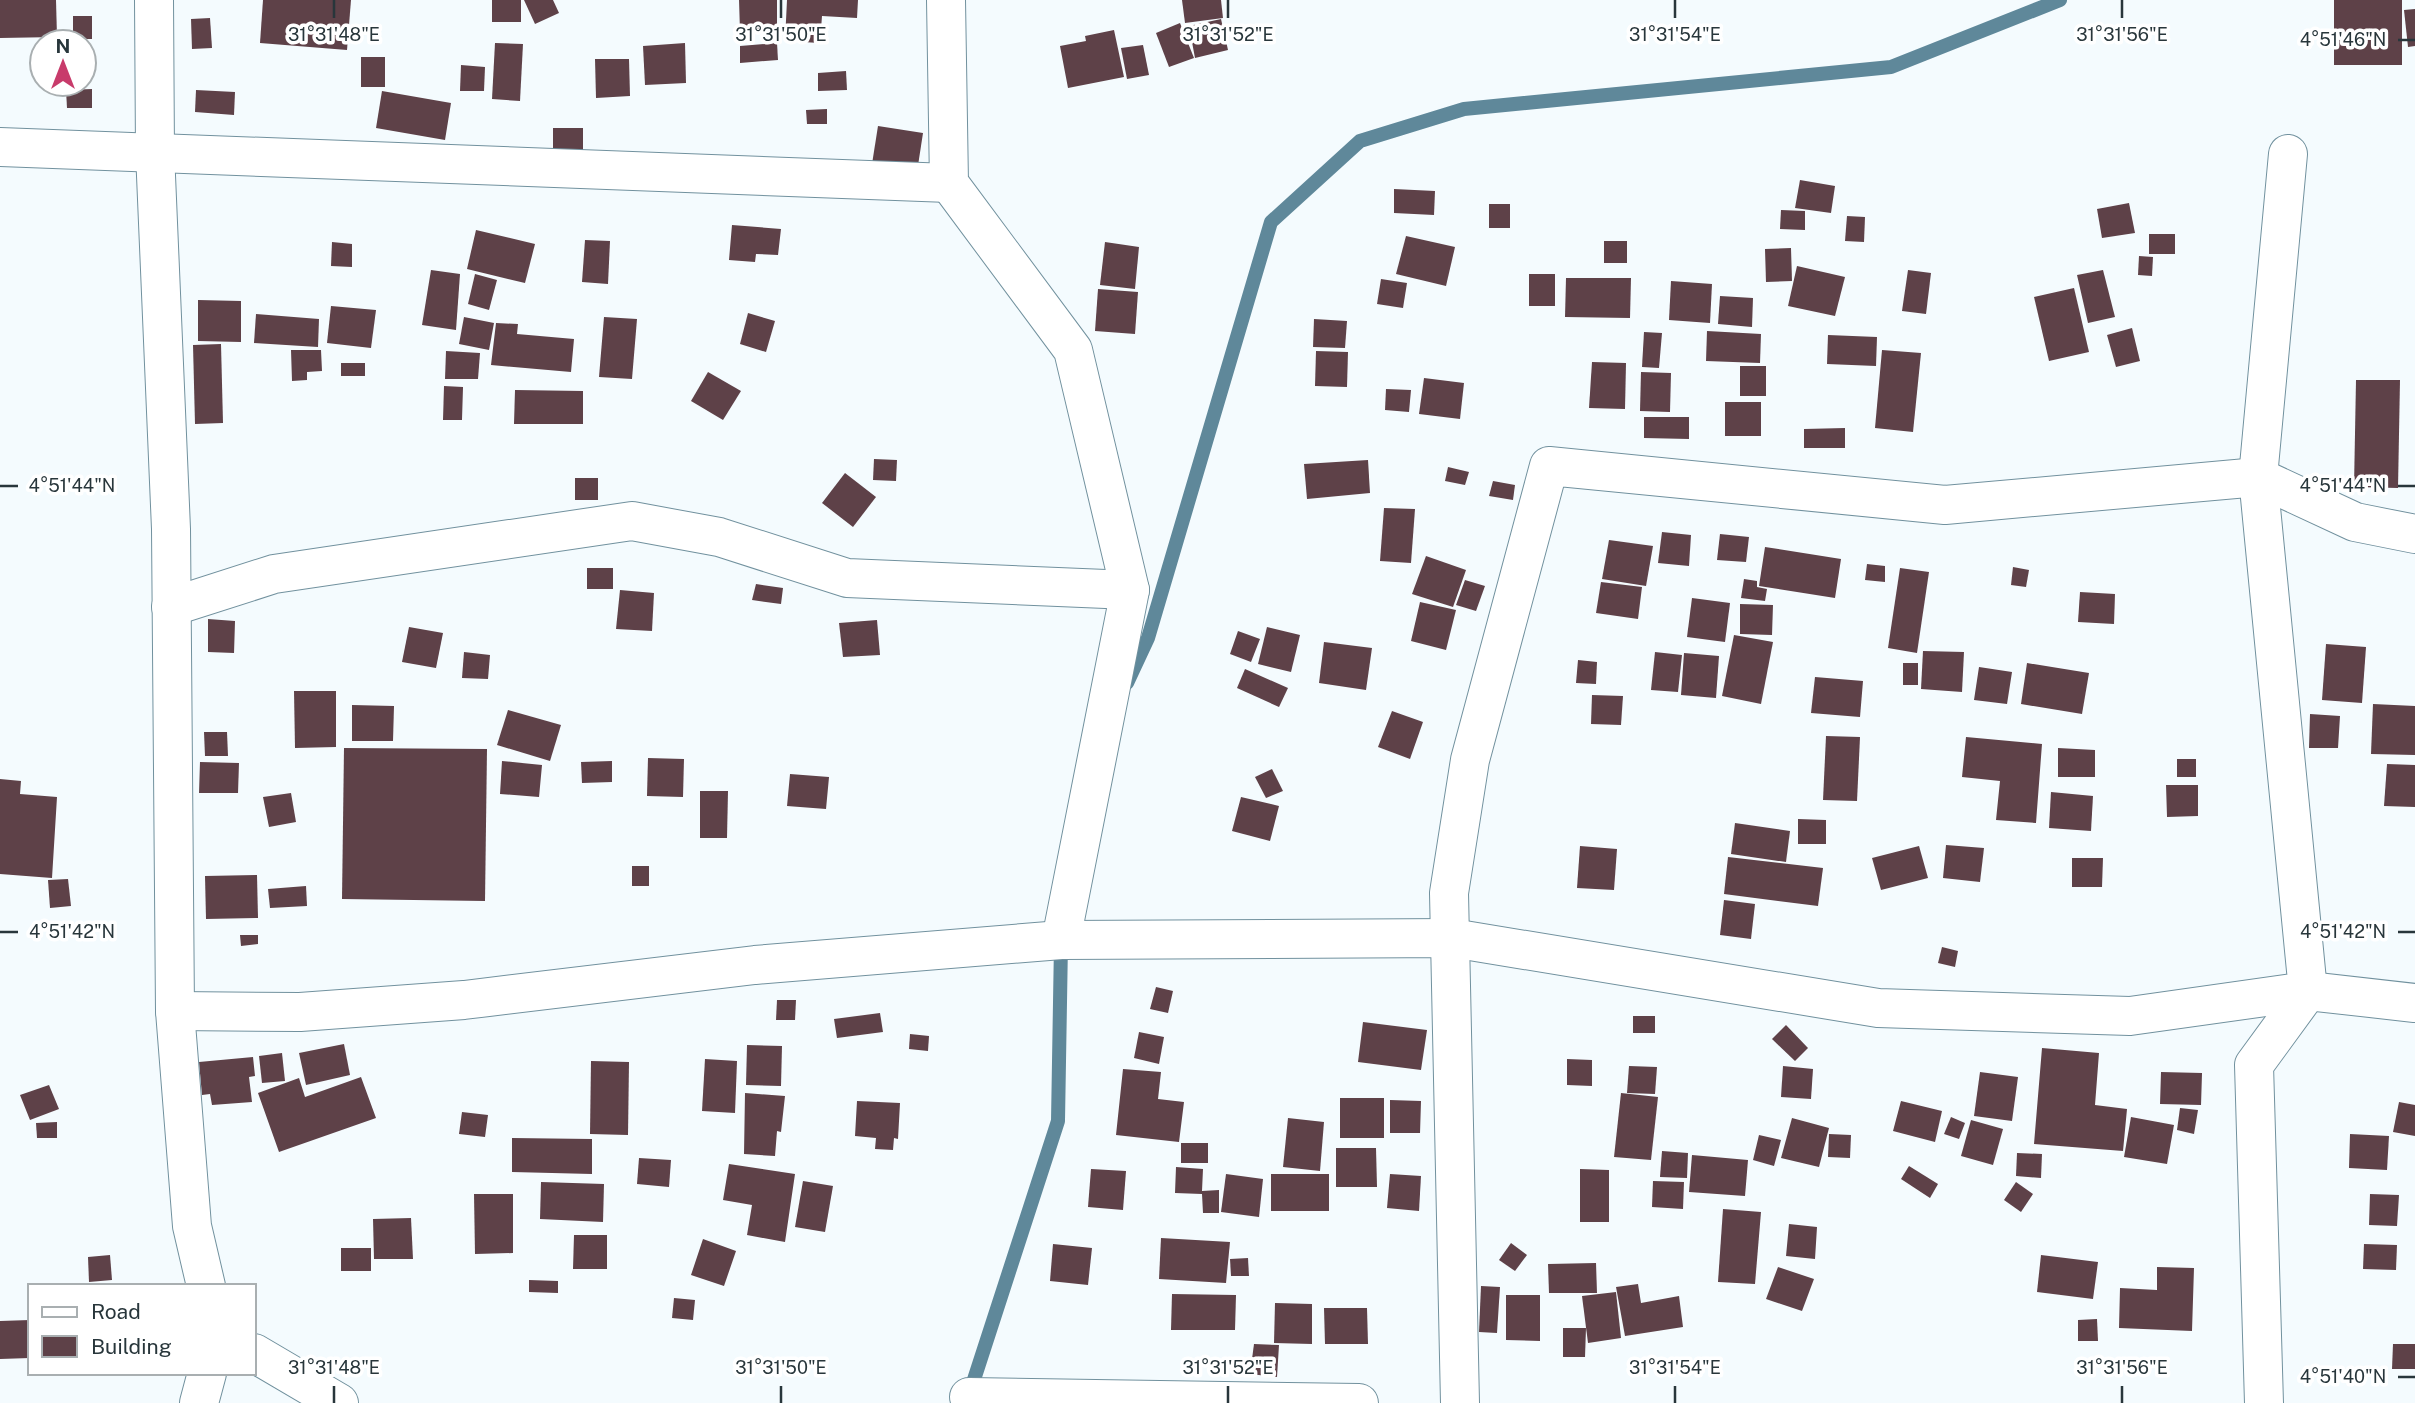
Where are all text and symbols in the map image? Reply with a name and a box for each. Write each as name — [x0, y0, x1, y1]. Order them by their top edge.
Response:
text: 31°31'48"E — [288, 24, 380, 45]
text: 31°31'50"E — [735, 24, 827, 45]
text: 31°31'52"E — [1182, 24, 1274, 45]
text: 31°31'54"E — [1629, 24, 1721, 45]
text: 31°31'56"E — [2076, 24, 2168, 45]
north arrow — [28, 28, 98, 98]
text: 4°51'46"N — [2300, 29, 2386, 50]
text: N — [56, 35, 70, 57]
text: 4°51'44"N — [29, 475, 115, 496]
text: 4°51'44"N — [2300, 475, 2386, 496]
text: 4°51'42"N — [29, 921, 115, 942]
text: 4°51'42"N — [2300, 921, 2386, 942]
legend — [28, 1284, 256, 1375]
text: Road — [91, 1299, 141, 1324]
text: Building — [91, 1334, 172, 1359]
text: 31°31'48"E — [288, 1357, 380, 1378]
text: 31°31'50"E — [735, 1357, 827, 1378]
text: 31°31'52"E — [1182, 1357, 1274, 1378]
text: 31°31'54"E — [1629, 1357, 1721, 1378]
text: 31°31'56"E — [2076, 1357, 2168, 1378]
text: 4°51'40"N — [2300, 1366, 2386, 1387]

